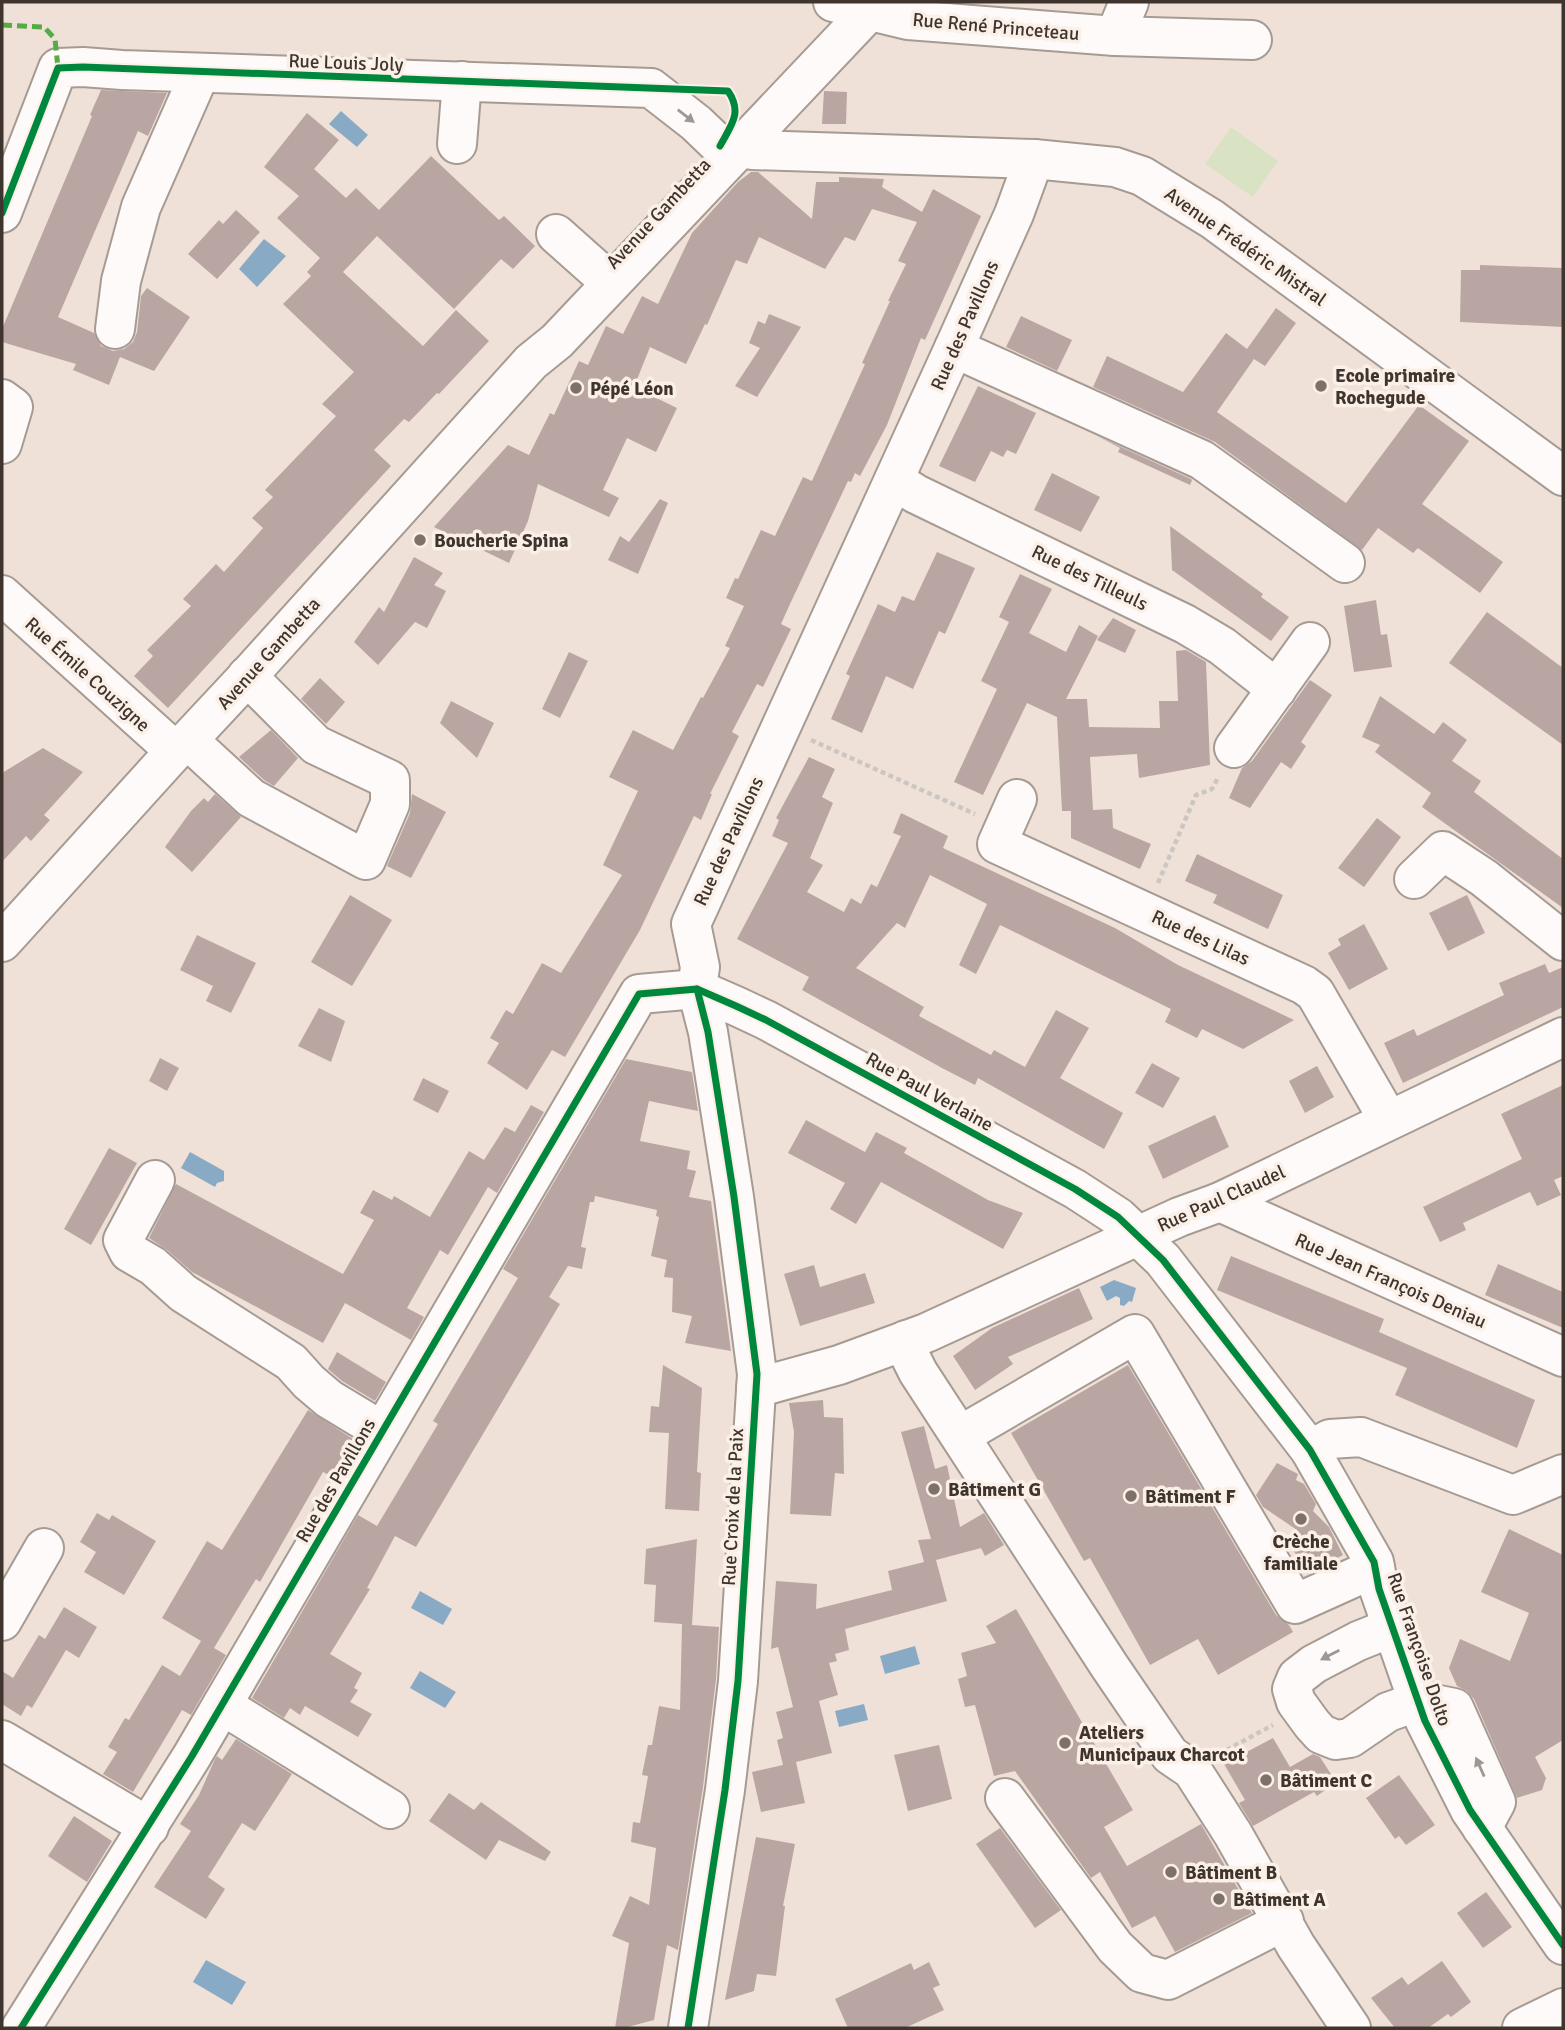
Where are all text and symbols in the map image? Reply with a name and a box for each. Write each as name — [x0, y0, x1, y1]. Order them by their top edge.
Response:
street label: Rue René Princeteau — [911, 8, 1080, 46]
street label: Rue Louis Joly — [288, 49, 404, 77]
one-way arrow — [677, 108, 695, 123]
street label: Avenue Gambetta — [601, 153, 716, 274]
street label: Avenue Frédéric Mistral — [1160, 182, 1331, 312]
street label: Rue des Pavillons — [926, 257, 1004, 394]
place label: Ecole primaire Rochegude — [1335, 364, 1455, 410]
place label: Pépé Léon — [590, 377, 674, 401]
marker: Ecole primaire Rochegude — [1313, 378, 1329, 394]
marker: Pépé Léon — [568, 380, 584, 396]
place label: Boucherie Spina — [434, 529, 569, 553]
marker: Boucherie Spina — [412, 532, 428, 548]
street label: Rue des Tilleuls — [1028, 539, 1152, 616]
street label: Avenue Gambetta — [212, 592, 326, 715]
street label: Rue Émile Couzigne — [20, 612, 155, 737]
street label: Rue des Pavillons — [689, 773, 769, 910]
street label: Rue des Lilas — [1148, 905, 1253, 971]
street label: Rue Paul Verlaine — [862, 1047, 997, 1137]
street label: Rue Paul Claudel — [1154, 1160, 1289, 1238]
street label: Rue Jean François Deniau — [1291, 1228, 1490, 1334]
street label: Rue des Pavillons — [291, 1414, 381, 1547]
street label: Rue Croix de la Paix — [717, 1427, 749, 1587]
place label: Bâtiment G — [948, 1478, 1041, 1502]
marker: Bâtiment G — [926, 1481, 942, 1497]
place label: Bâtiment F — [1145, 1485, 1236, 1509]
marker: Bâtiment F — [1123, 1488, 1139, 1504]
marker: Crèche familiale — [1293, 1511, 1309, 1527]
place label: Crèche familiale — [1263, 1530, 1338, 1576]
street label: Rue Françoise Dolto — [1381, 1569, 1457, 1729]
one-way arrow — [1320, 1649, 1340, 1661]
place label: Ateliers Municipaux Charcot — [1079, 1721, 1245, 1767]
marker: Ateliers Municipaux Charcot — [1057, 1735, 1073, 1751]
one-way arrow — [1474, 1757, 1486, 1777]
place label: Bâtiment C — [1280, 1769, 1373, 1793]
marker: Bâtiment C — [1258, 1772, 1274, 1788]
place label: Bâtiment B — [1185, 1861, 1278, 1885]
marker: Bâtiment B — [1163, 1864, 1179, 1880]
place label: Bâtiment A — [1233, 1888, 1326, 1912]
marker: Bâtiment A — [1211, 1891, 1227, 1907]

